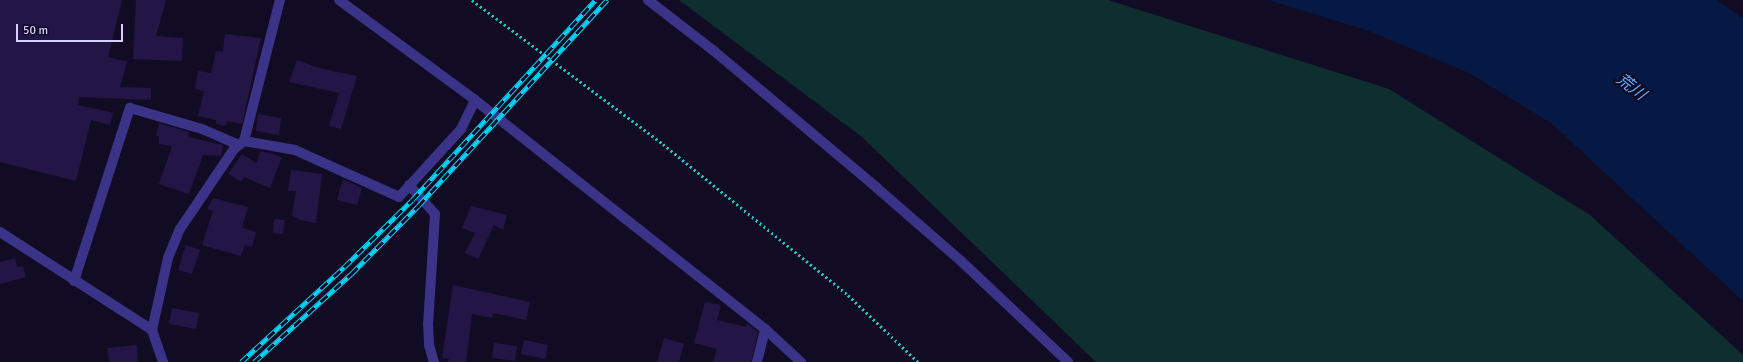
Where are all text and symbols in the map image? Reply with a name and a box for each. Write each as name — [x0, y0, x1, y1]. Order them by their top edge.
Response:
scale bar — [18, 16, 125, 42]
text: 50 m — [23, 23, 48, 38]
water label: 荒川 — [1612, 70, 1650, 104]

